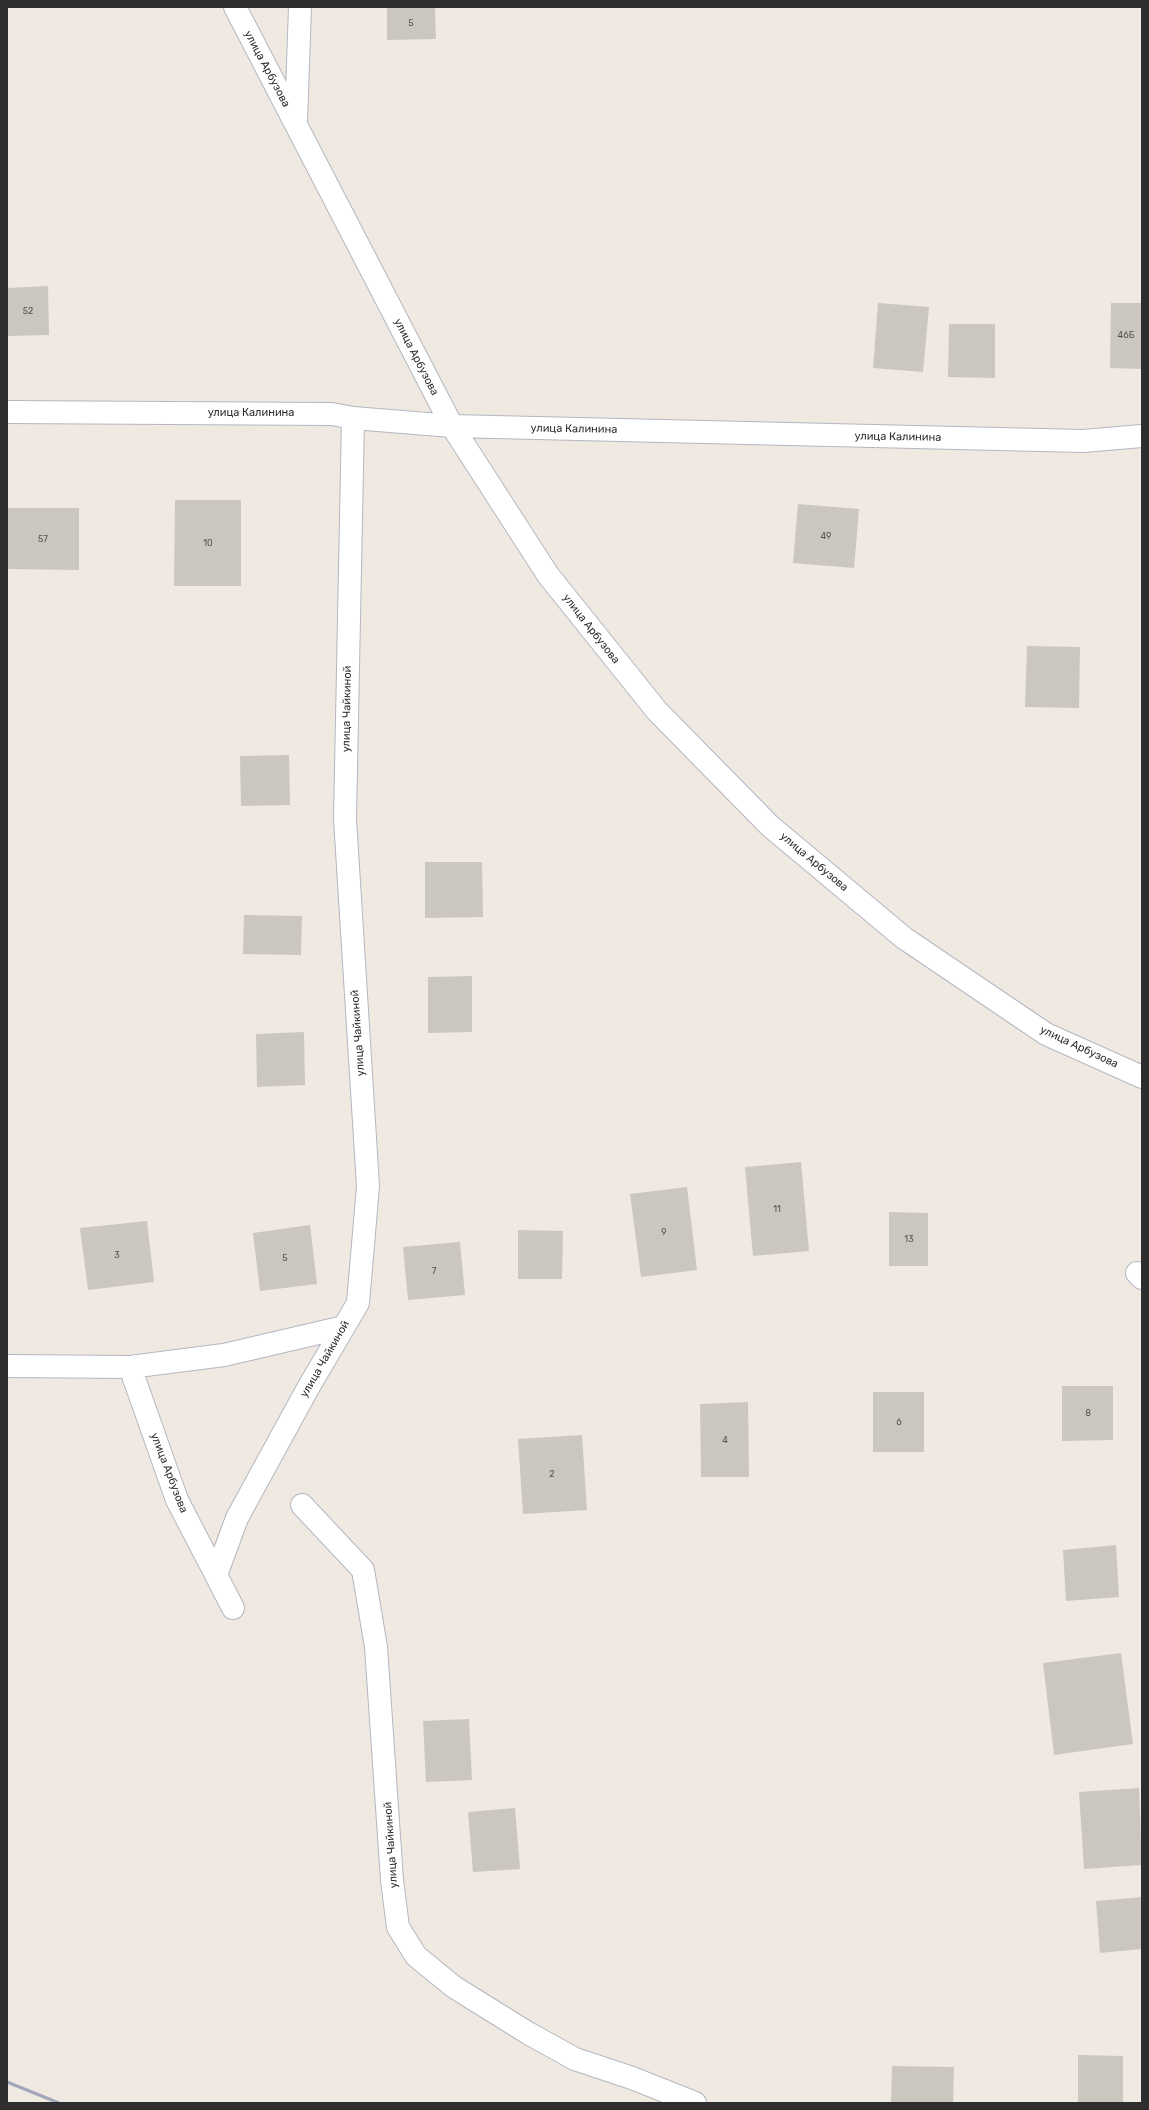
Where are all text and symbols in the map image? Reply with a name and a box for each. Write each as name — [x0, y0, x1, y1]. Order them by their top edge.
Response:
house number: 5 — [408, 18, 414, 28]
street label: улица Арбузова — [241, 28, 293, 110]
house number: 52 — [23, 306, 33, 316]
street label: улица Арбузова — [391, 316, 441, 398]
house number: 46Б — [1118, 330, 1134, 340]
street label: улица Калинина — [208, 406, 294, 420]
street label: улица Калинина — [531, 422, 617, 436]
street label: улица Калинина — [855, 430, 941, 444]
house number: 49 — [821, 531, 831, 541]
house number: 57 — [38, 534, 48, 544]
house number: 10 — [203, 538, 213, 548]
street label: улица Арбузова — [560, 591, 622, 667]
street label: улица Чайкиной — [340, 666, 354, 752]
street label: улица Арбузова — [777, 830, 851, 894]
street label: улица Чайкиной — [348, 989, 368, 1077]
street label: улица Арбузова — [1038, 1023, 1120, 1071]
house number: 11 — [773, 1204, 781, 1214]
house number: 9 — [661, 1227, 667, 1237]
house number: 13 — [904, 1234, 914, 1244]
house number: 3 — [114, 1250, 120, 1260]
house number: 5 — [282, 1253, 288, 1263]
house number: 7 — [432, 1266, 436, 1276]
street label: улица Чайкиной — [298, 1318, 352, 1400]
house number: 8 — [1085, 1408, 1091, 1418]
house number: 6 — [896, 1417, 902, 1427]
street label: улица Арбузова — [148, 1431, 190, 1515]
house number: 4 — [722, 1435, 728, 1445]
house number: 2 — [549, 1469, 555, 1479]
street label: улица Чайкиной — [381, 1801, 401, 1889]

